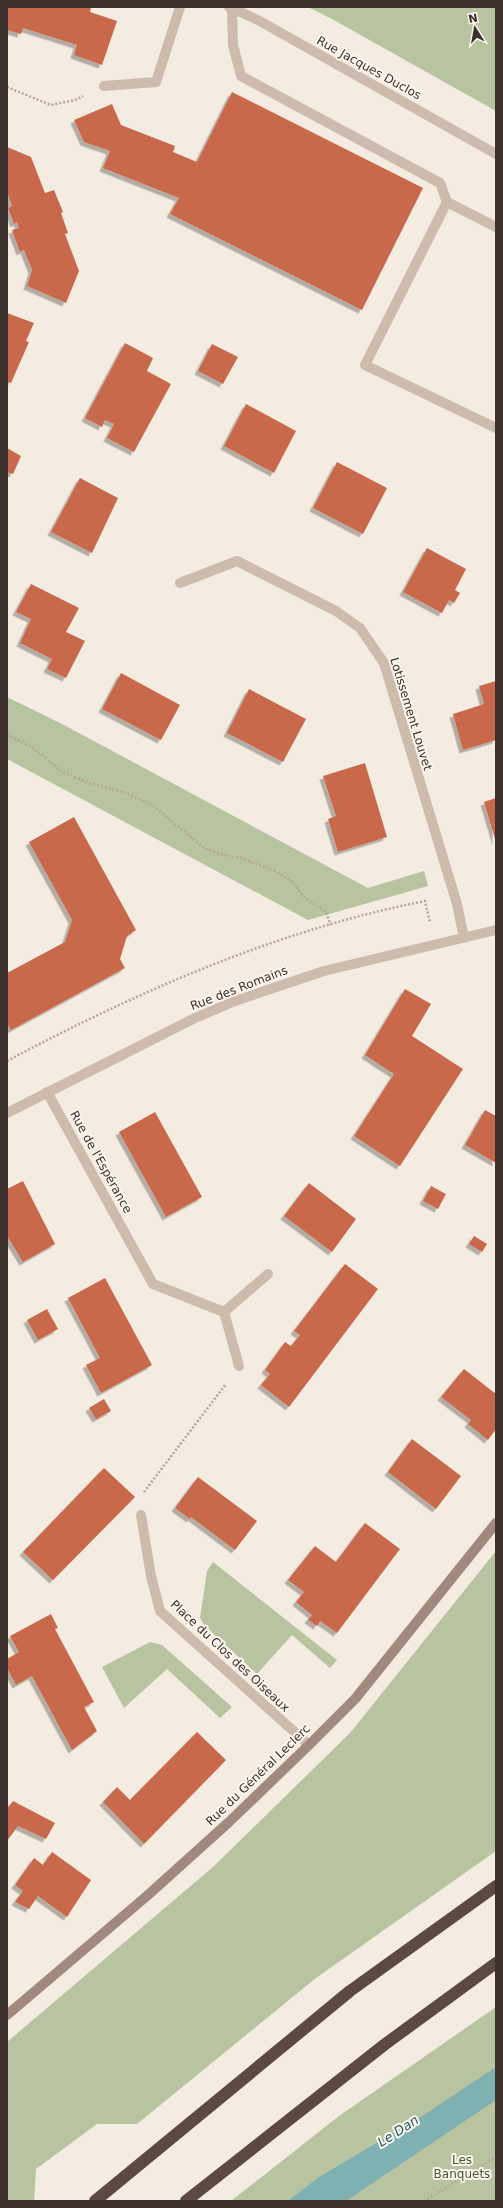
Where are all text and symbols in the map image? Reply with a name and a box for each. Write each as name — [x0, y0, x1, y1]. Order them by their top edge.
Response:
north arrow — [455, 8, 495, 48]
text: N — [467, 11, 479, 26]
street label: Rue Jacques Duclos — [314, 33, 424, 103]
street label: Lotissement Louvet — [387, 656, 435, 773]
street label: Rue des Romains — [188, 963, 290, 1013]
street label: Rue de l'Espérance — [67, 1108, 135, 1216]
street label: Place du Clos des Oiseaux — [168, 1597, 292, 1715]
street label: Rue du Général Leclerc — [203, 1722, 313, 1828]
water label: Le Dan — [375, 2112, 421, 2150]
park label: Les Banquets — [434, 2153, 490, 2181]

